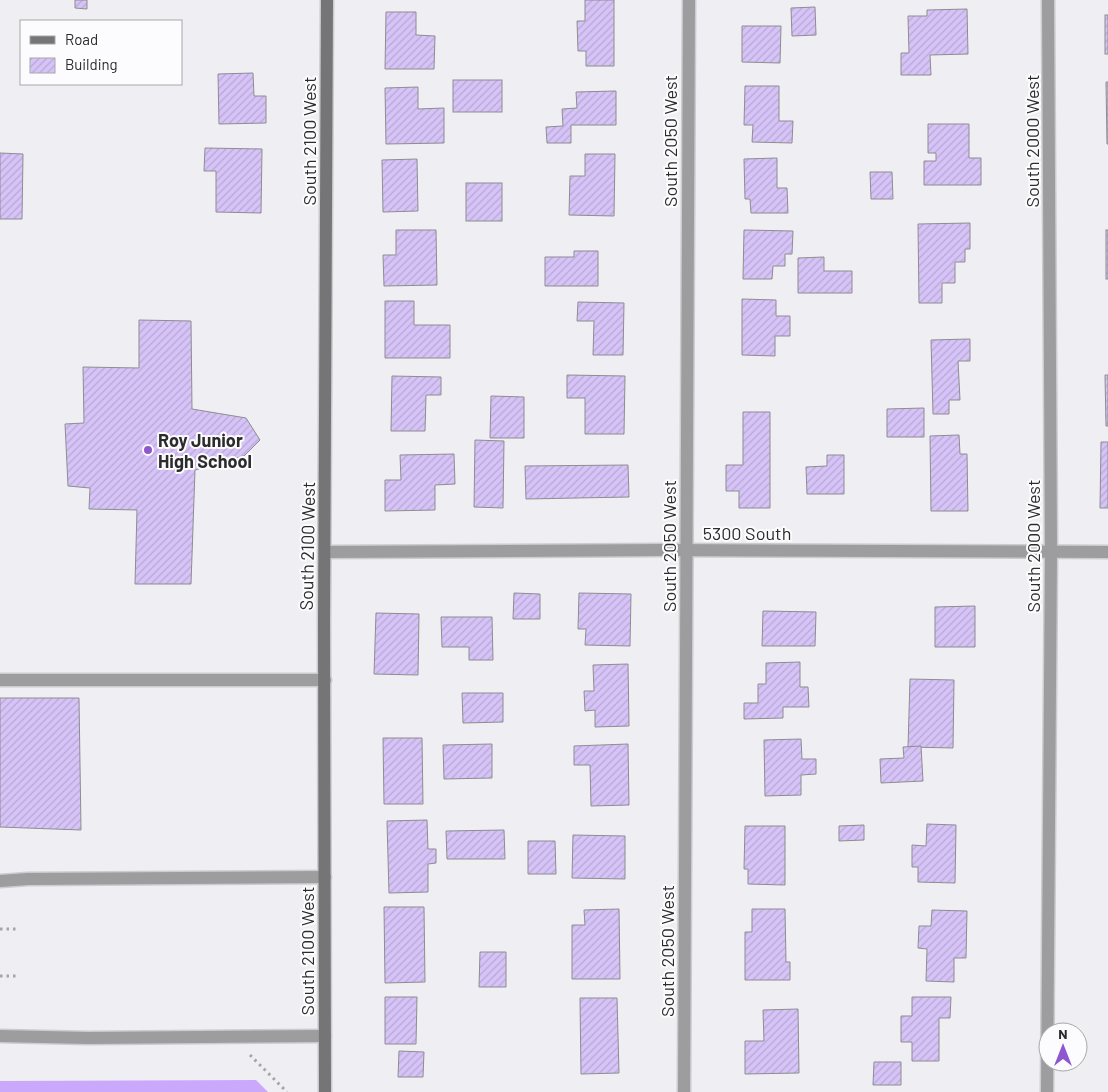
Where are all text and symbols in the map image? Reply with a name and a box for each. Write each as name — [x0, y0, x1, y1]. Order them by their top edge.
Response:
legend — [20, 20, 182, 85]
text: Road — [65, 30, 98, 48]
text: Building — [65, 55, 118, 73]
street label: South 2000 West — [1021, 74, 1043, 208]
street label: South 2050 West — [659, 75, 681, 207]
street label: South 2100 West — [298, 76, 320, 206]
place label: Roy Junior High School — [158, 429, 252, 472]
marker: Roy Junior High School — [142, 444, 154, 456]
street label: South 2000 West — [1022, 479, 1044, 613]
street label: South 2050 West — [658, 480, 680, 612]
street label: South 2100 West — [295, 481, 319, 611]
street label: 5300 South — [703, 522, 791, 544]
street label: South 2050 West — [656, 885, 678, 1017]
street label: South 2100 West — [296, 886, 318, 1016]
north arrow — [1038, 1022, 1088, 1072]
text: N — [1058, 1025, 1068, 1042]

